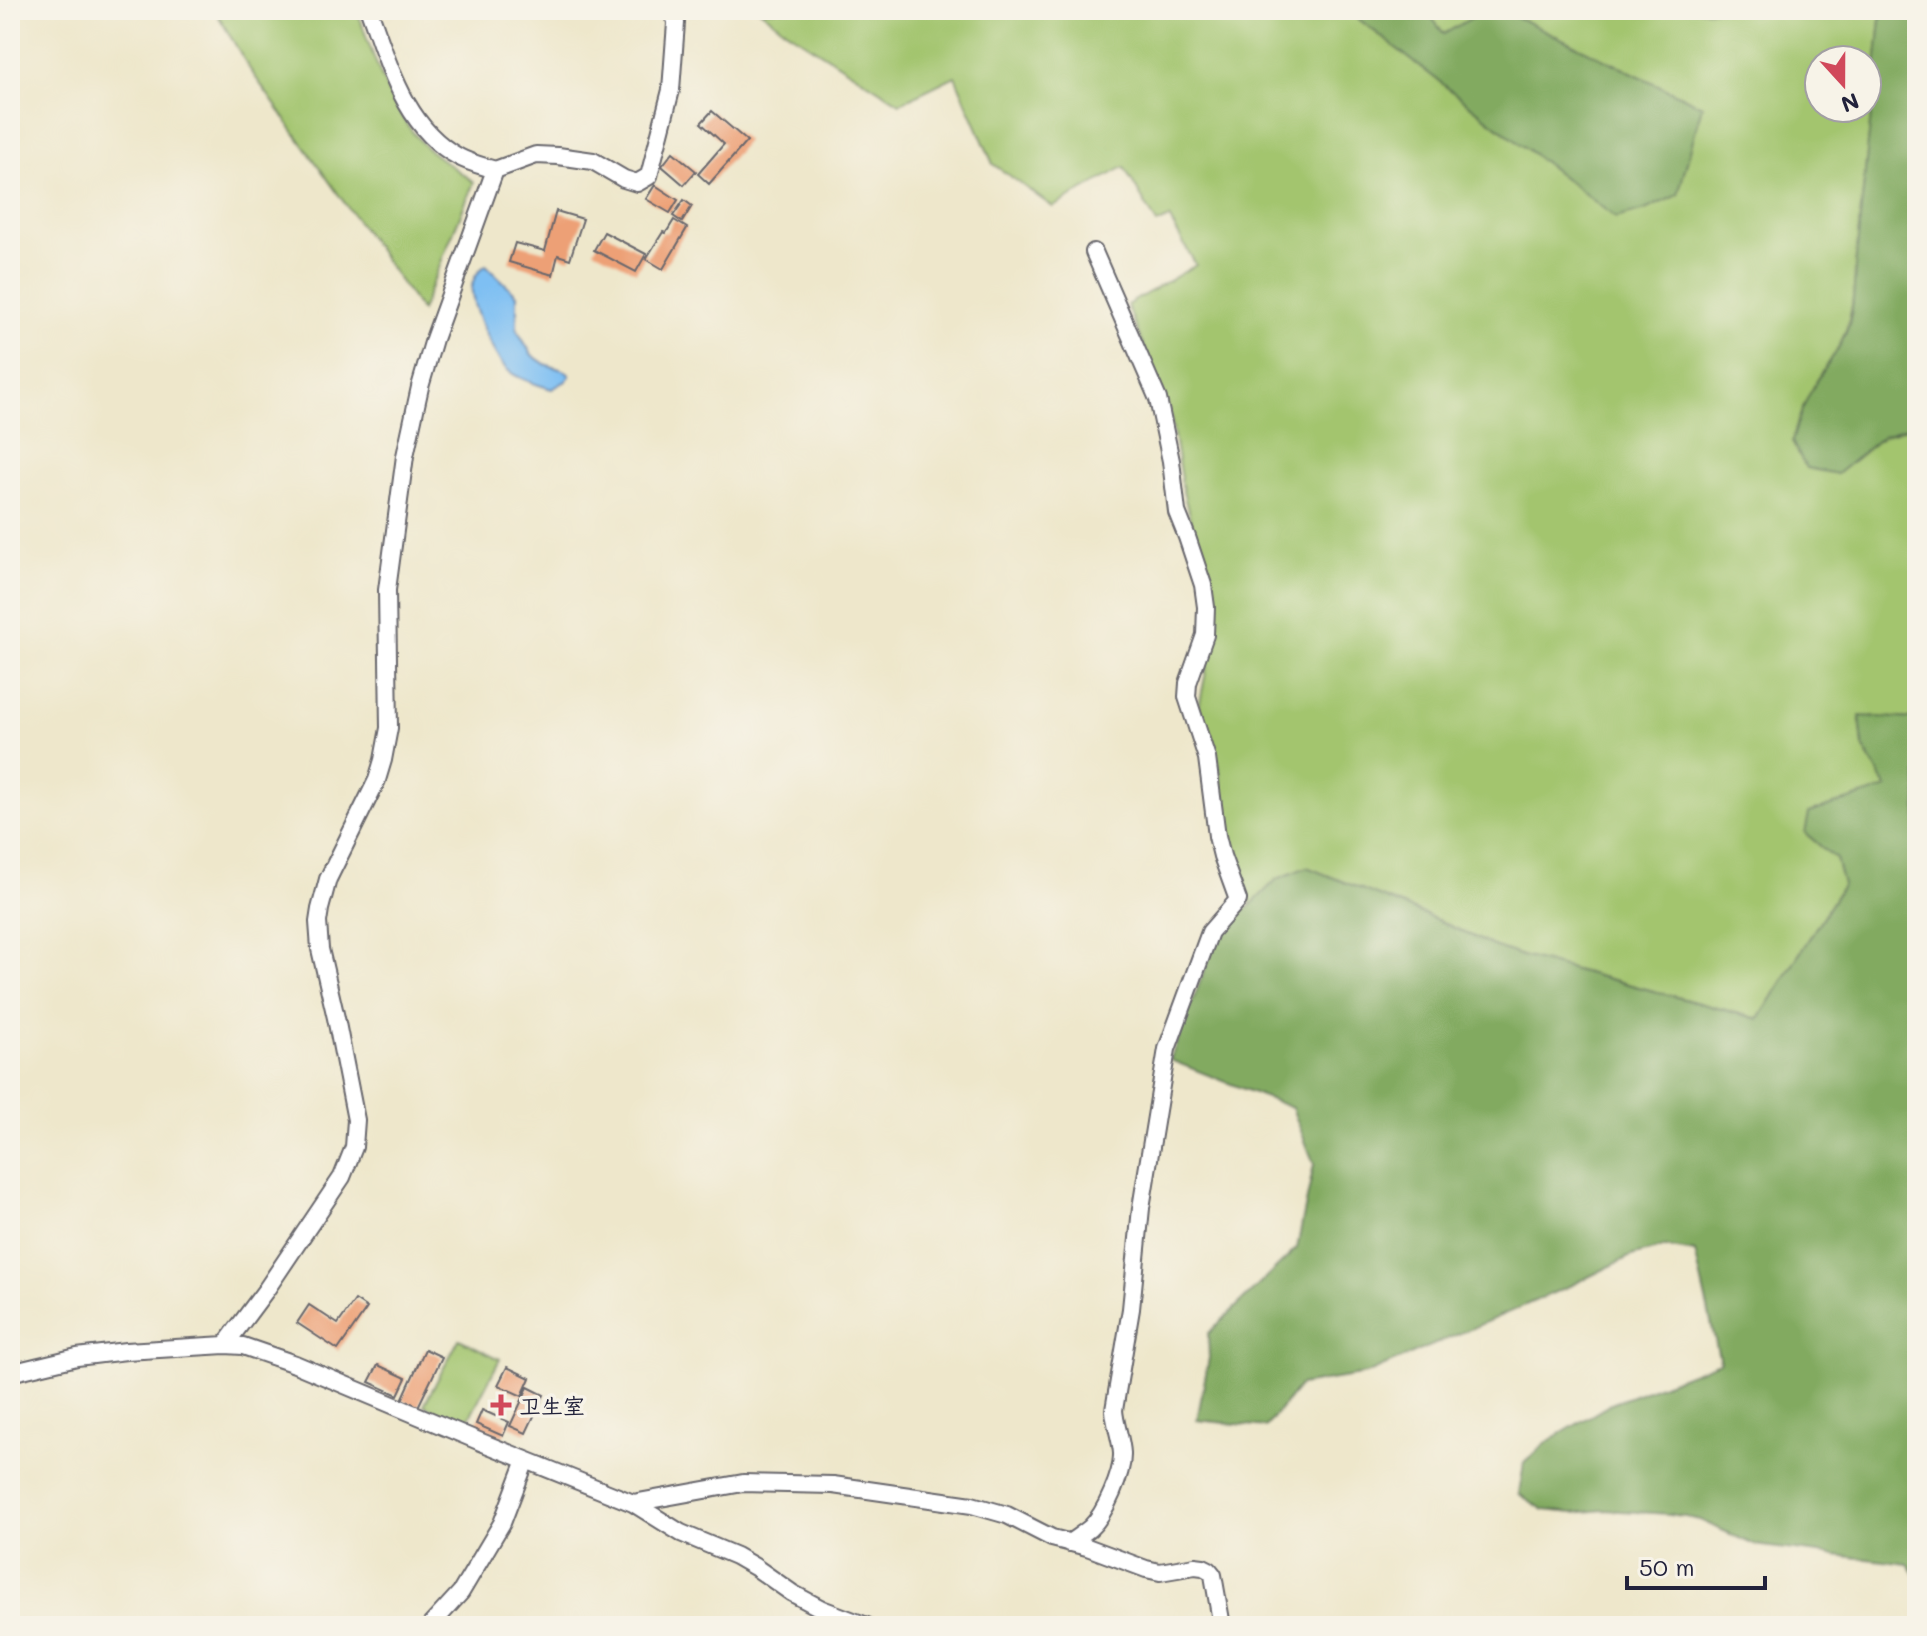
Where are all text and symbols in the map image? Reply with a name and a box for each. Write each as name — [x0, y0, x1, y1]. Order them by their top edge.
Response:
north arrow — [1803, 44, 1883, 124]
text: N — [1837, 87, 1863, 120]
place label: 卫生室 — [519, 1391, 585, 1420]
marker: 卫生室 — [490, 1394, 512, 1416]
scale bar — [1627, 1540, 1765, 1590]
text: 50 m — [1639, 1551, 1695, 1582]

